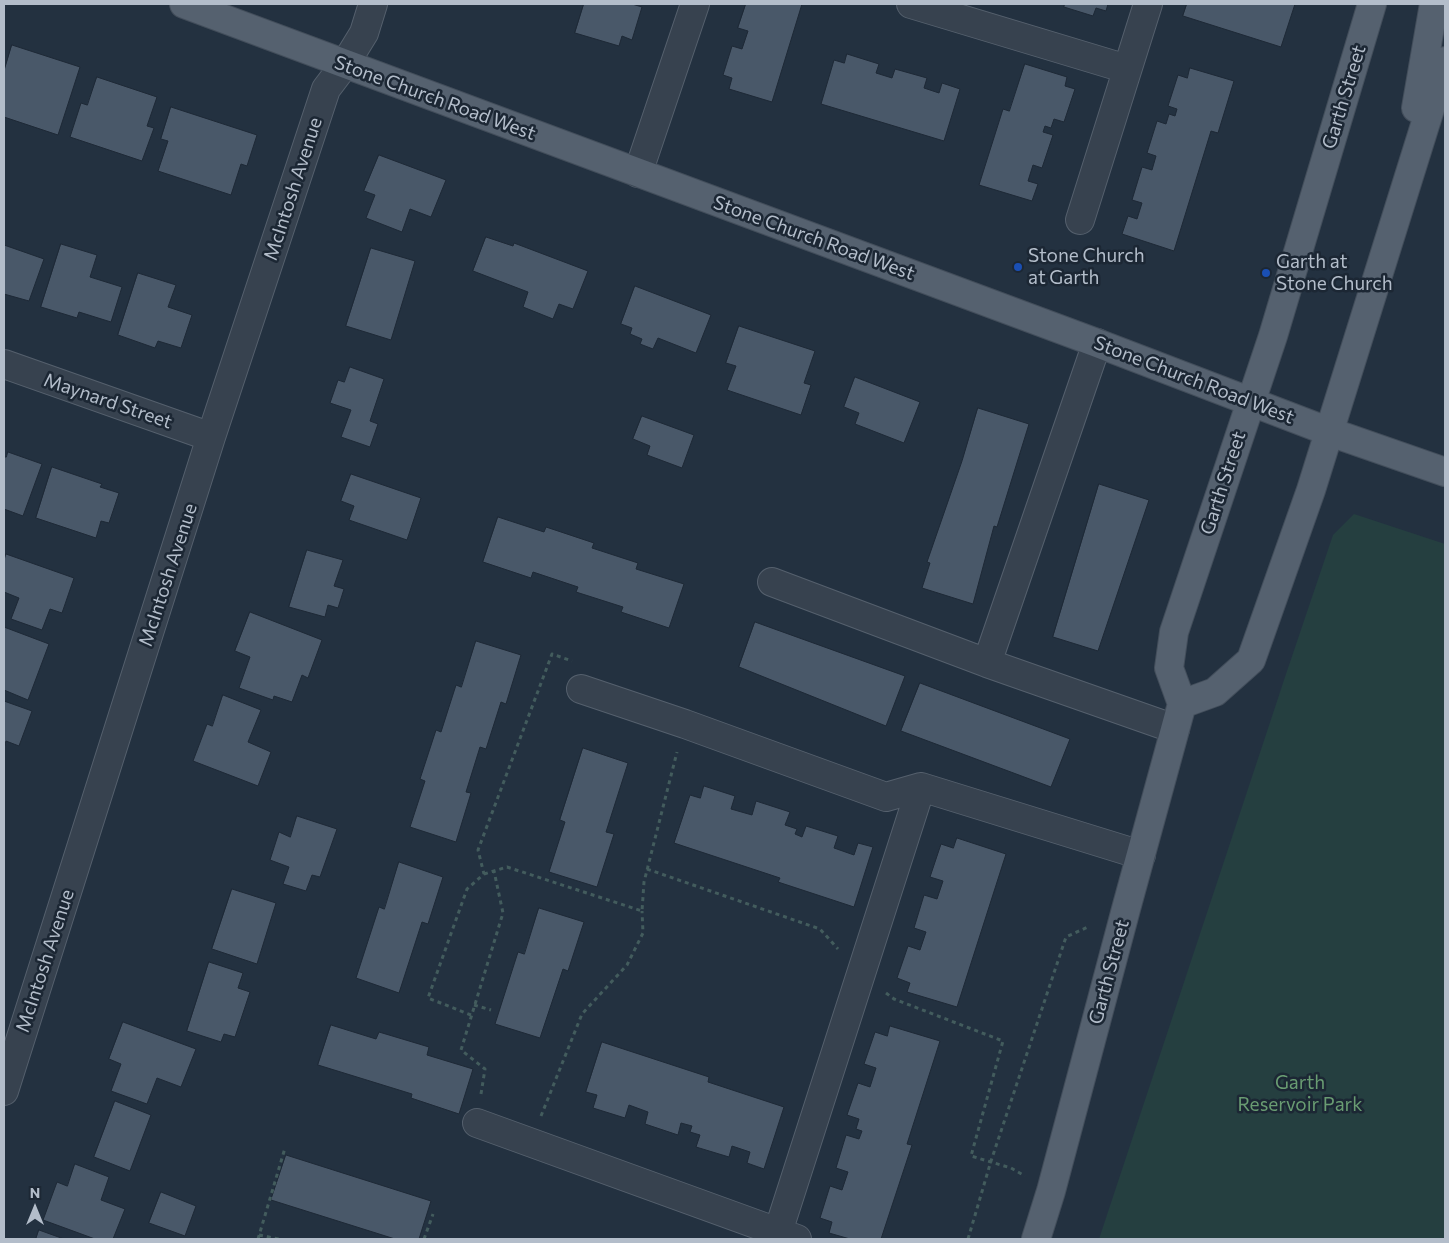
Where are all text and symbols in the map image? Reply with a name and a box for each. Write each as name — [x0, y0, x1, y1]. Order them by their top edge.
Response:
street label: Garth Street — [1317, 42, 1371, 152]
street label: Stone Church Road West — [331, 51, 539, 145]
street label: McIntosh Avenue — [259, 115, 327, 263]
street label: Stone Church Road West — [710, 191, 918, 285]
place label: Stone Church at Garth — [1028, 245, 1145, 289]
place label: Garth at Stone Church — [1276, 251, 1393, 295]
marker: Stone Church at Garth — [1012, 261, 1024, 273]
marker: Garth at Stone Church — [1260, 267, 1272, 279]
street label: Stone Church Road West — [1091, 331, 1297, 429]
street label: Maynard Street — [41, 368, 175, 434]
street label: Garth Street — [1196, 428, 1250, 538]
street label: McIntosh Avenue — [134, 501, 202, 649]
street label: McIntosh Avenue — [11, 887, 79, 1035]
street label: Garth Street — [1084, 917, 1134, 1027]
park label: Garth Reservoir Park — [1237, 1072, 1363, 1116]
north arrow — [10, 1183, 60, 1233]
text: N — [30, 1184, 40, 1201]

